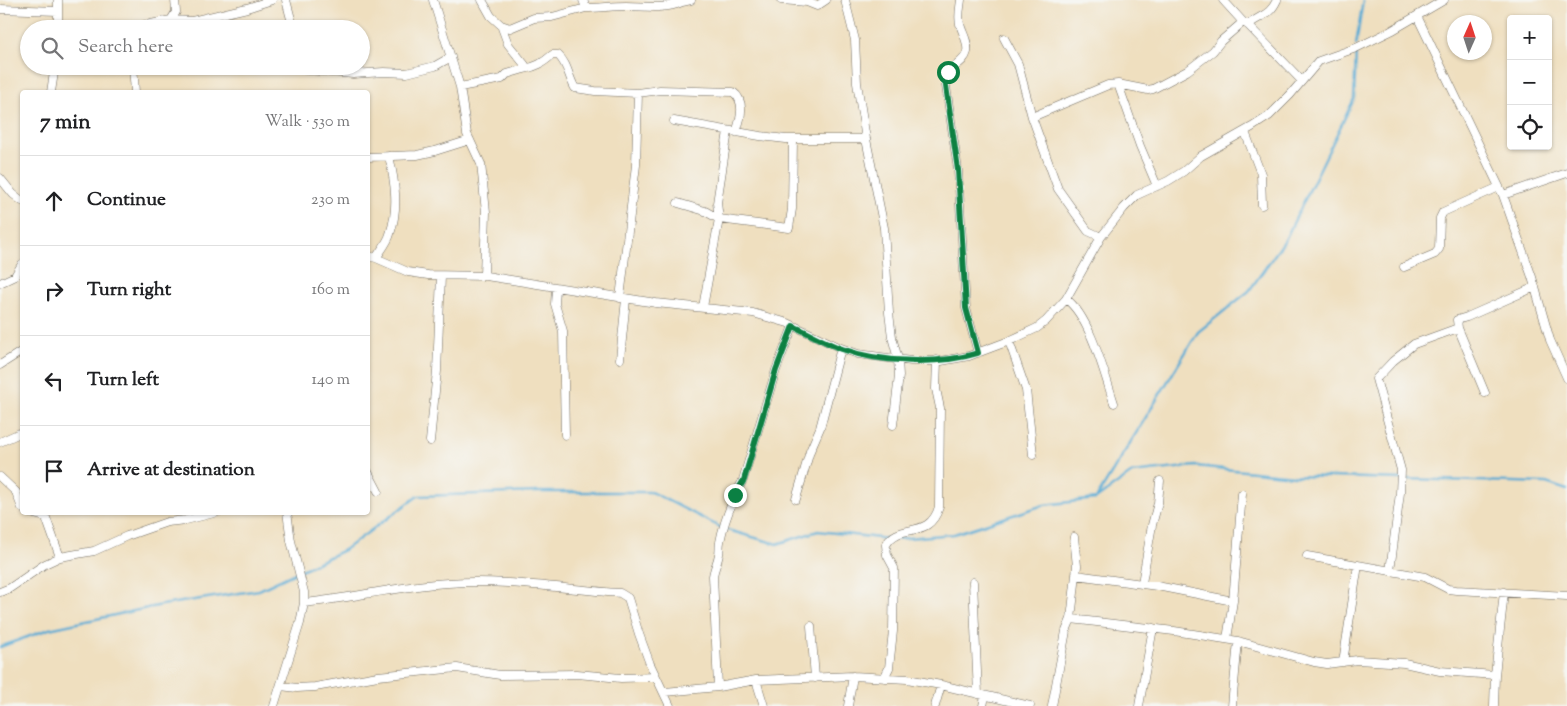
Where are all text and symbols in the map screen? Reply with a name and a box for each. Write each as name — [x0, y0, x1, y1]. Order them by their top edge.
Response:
north arrow — [1447, 15, 1492, 60]
map controls — [1507, 15, 1552, 150]
button: + — [1507, 15, 1552, 60]
search box — [20, 20, 370, 75]
icon: search — [38, 34, 66, 62]
text: Search here — [78, 34, 173, 61]
button: − — [1507, 60, 1552, 105]
route start — [937, 61, 960, 84]
button: locate — [1507, 105, 1552, 150]
text: 7 min — [40, 108, 91, 138]
text: Walk · 530 m — [265, 111, 350, 134]
icon: ahead — [40, 187, 68, 215]
text: Continue — [87, 187, 166, 214]
text: 230 m — [311, 189, 350, 212]
icon: right — [40, 277, 68, 305]
text: Turn right — [87, 277, 171, 304]
text: 160 m — [312, 279, 350, 302]
icon: left — [40, 367, 68, 395]
text: Turn left — [87, 367, 159, 394]
text: 140 m — [312, 369, 350, 392]
icon: arrive — [40, 457, 68, 485]
text: Arrive at destination — [87, 457, 255, 484]
route end — [724, 484, 747, 507]

